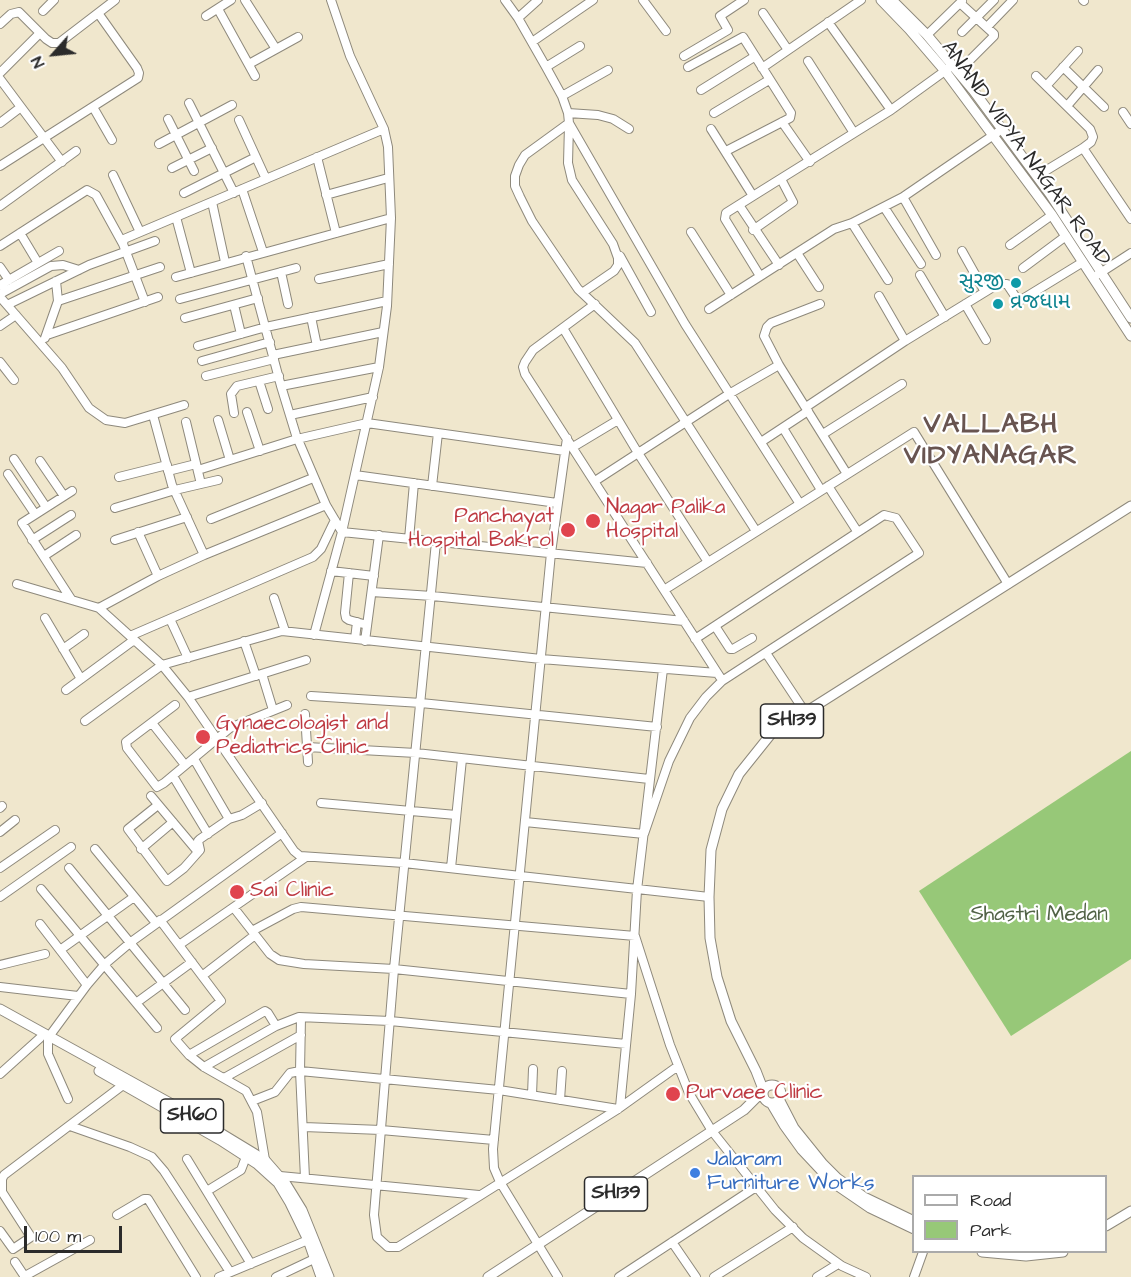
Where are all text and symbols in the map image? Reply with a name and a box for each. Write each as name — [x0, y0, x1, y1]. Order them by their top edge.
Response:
north arrow — [24, 24, 84, 84]
street label: ANAND VIDYA NAGAR ROAD — [935, 36, 1115, 272]
text: N — [26, 53, 50, 72]
place label: સુરજી — [959, 270, 1004, 296]
marker: સુરજી — [1009, 276, 1023, 290]
place label: વ્રજધામ — [1010, 291, 1070, 317]
marker: વ્રજધામ — [991, 297, 1005, 311]
district label: VALLABH VIDYANAGAR — [904, 410, 1078, 473]
place label: Nagar Palika Hospital — [606, 496, 725, 546]
place label: Panchayat Hospital Bakrol — [408, 505, 554, 555]
marker: Nagar Palika Hospital — [584, 512, 602, 530]
marker: Panchayat Hospital Bakrol — [559, 521, 577, 539]
road number: SH139 — [760, 704, 824, 738]
place label: Gynaecologist and Pediatrics Clinic — [216, 712, 388, 762]
marker: Gynaecologist and Pediatrics Clinic — [194, 728, 212, 746]
place label: Sai Clinic — [250, 879, 334, 905]
marker: Sai Clinic — [228, 883, 246, 901]
park label: Shastri Medan — [970, 903, 1108, 929]
place label: Purvaee Clinic — [686, 1081, 823, 1107]
marker: Purvaee Clinic — [664, 1085, 682, 1103]
road number: SH60 — [160, 1099, 224, 1133]
place label: Jalaram Furniture Works — [707, 1148, 875, 1198]
marker: Jalaram Furniture Works — [688, 1166, 702, 1180]
legend — [912, 1175, 1107, 1253]
road number: SH139 — [584, 1177, 648, 1211]
text: Road — [970, 1188, 1011, 1213]
scale bar — [27, 1214, 124, 1252]
text: Park — [970, 1218, 1012, 1243]
text: 100 m — [35, 1224, 81, 1249]

